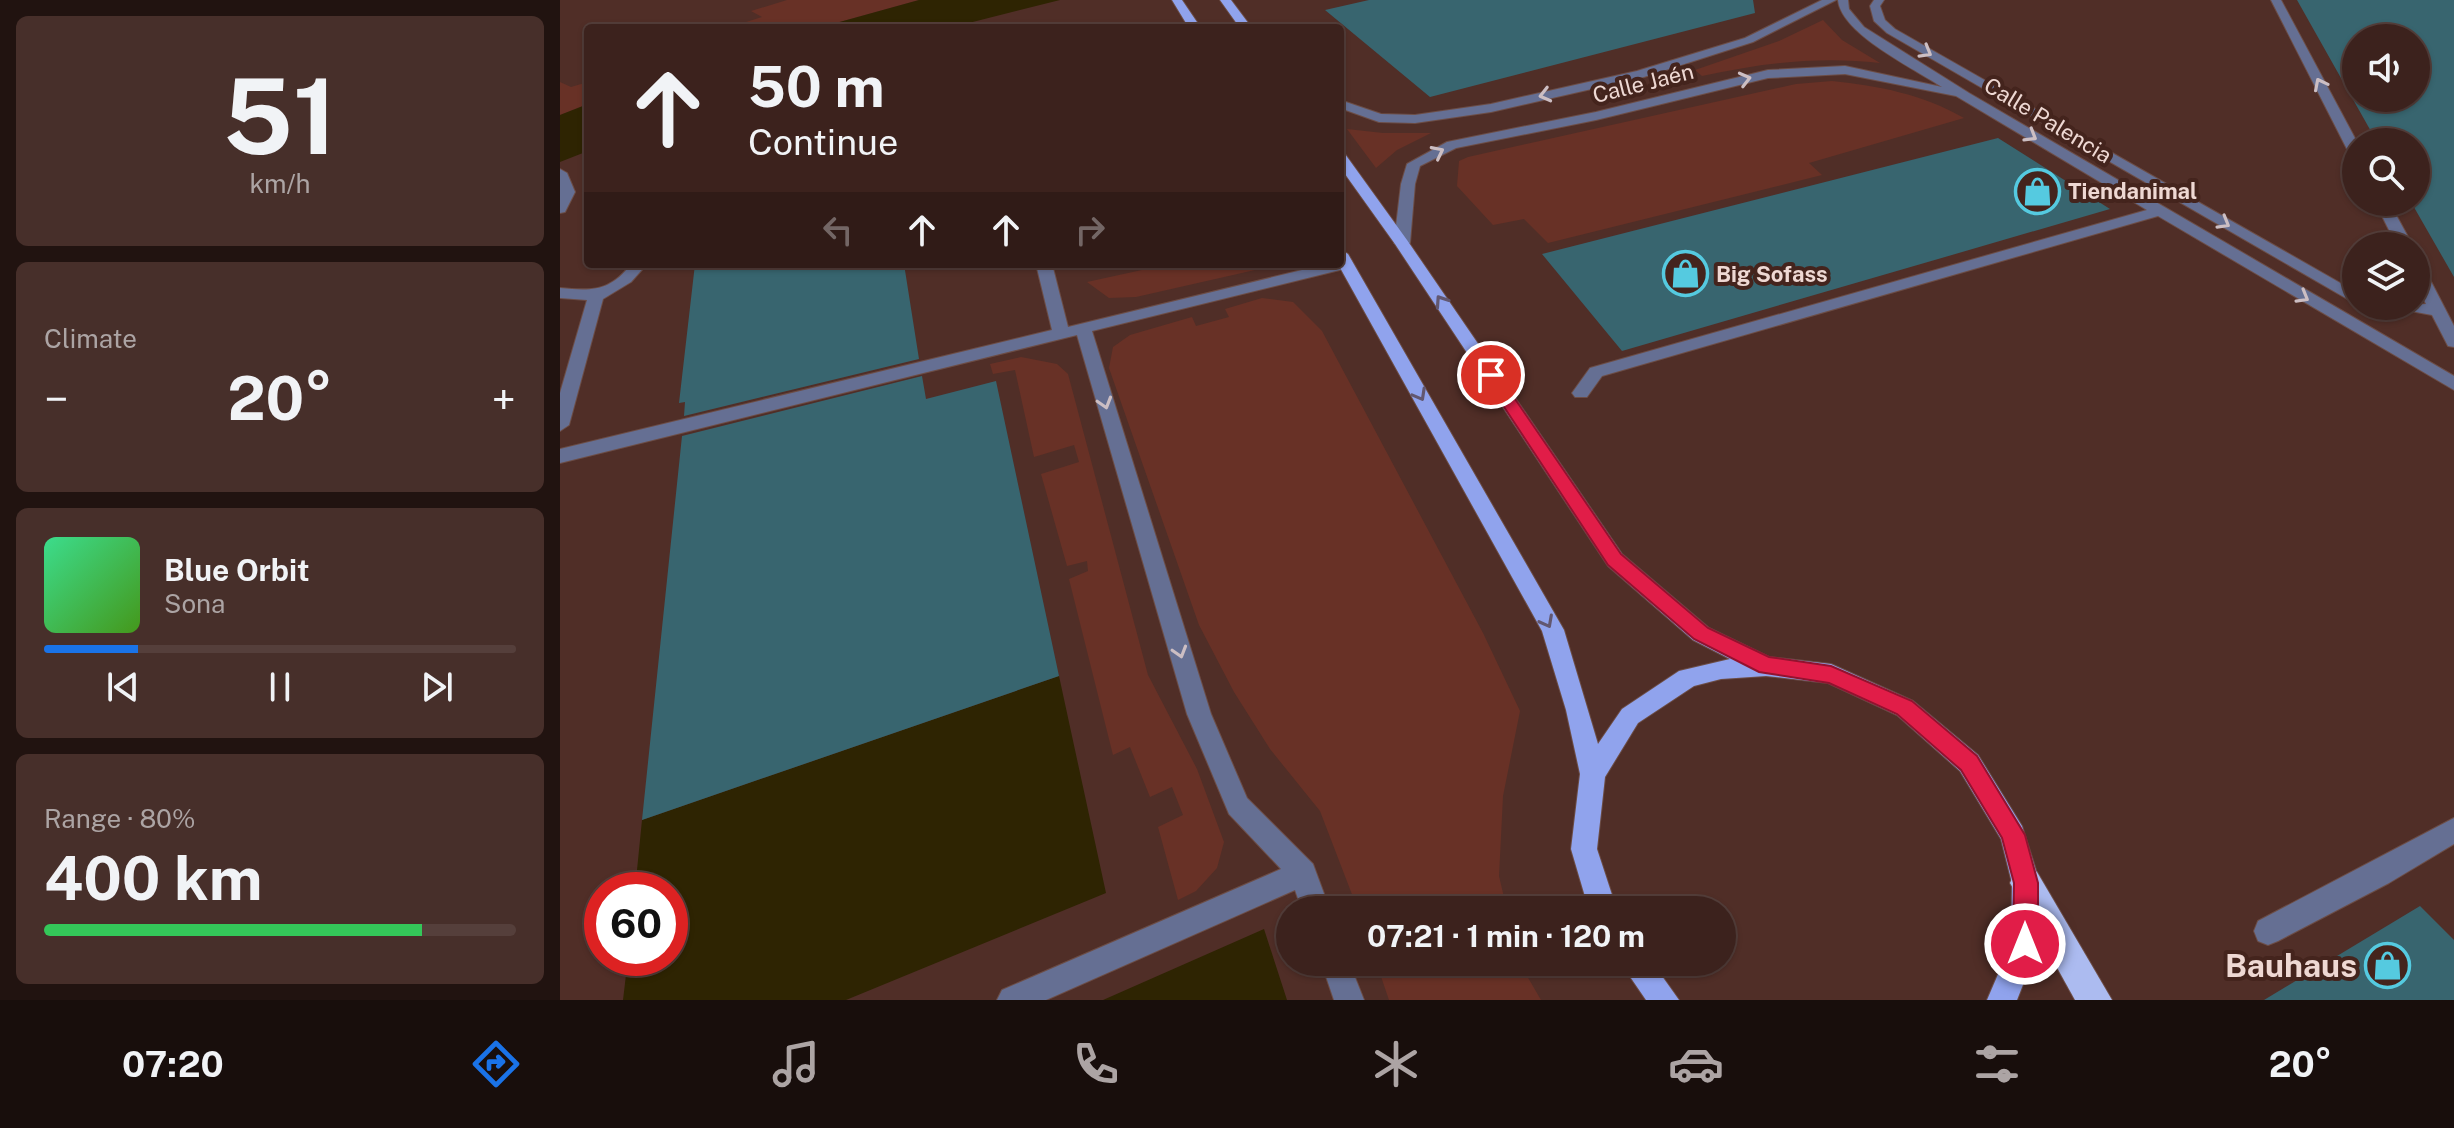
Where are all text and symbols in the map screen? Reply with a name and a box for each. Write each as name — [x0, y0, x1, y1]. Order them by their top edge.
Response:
map controls — [2342, 24, 2430, 320]
button: sound — [2342, 24, 2430, 112]
one-way arrow — [1917, 42, 1932, 58]
text: 50 m — [748, 54, 885, 120]
text: 51 — [223, 55, 337, 177]
icon: ahead — [616, 56, 720, 160]
street label: Calle Jaén — [1590, 58, 1696, 108]
one-way arrow — [1737, 72, 1751, 89]
street label: Calle Palencia — [1980, 72, 2116, 168]
one-way arrow — [2314, 77, 2330, 92]
one-way arrow — [1539, 86, 1553, 103]
text: Continue — [748, 121, 898, 163]
one-way arrow — [2022, 126, 2037, 142]
button: search — [2342, 128, 2430, 216]
one-way arrow — [1429, 147, 1444, 162]
shop icon: Tiendanimal — [2013, 167, 2061, 215]
text: km/h — [249, 168, 311, 199]
place label: Tiendanimal — [2068, 178, 2197, 204]
icon: left — [816, 208, 860, 252]
icon: ahead — [900, 208, 944, 252]
icon: ahead — [984, 208, 1028, 252]
icon: right — [1068, 208, 1112, 252]
one-way arrow — [2215, 213, 2230, 229]
button: layers — [2342, 232, 2430, 320]
shop icon: Big Sofass — [1661, 250, 1709, 298]
place label: Big Sofass — [1716, 261, 1828, 287]
one-way arrow — [2294, 287, 2309, 303]
one-way arrow — [1436, 295, 1451, 309]
text: Climate — [44, 323, 137, 354]
pin — [1457, 341, 1525, 409]
icon: arrive — [1469, 353, 1513, 397]
text: 20° — [227, 363, 333, 434]
text: − — [44, 373, 68, 425]
text: + — [492, 373, 516, 425]
one-way arrow — [1410, 386, 1426, 401]
one-way arrow — [1096, 395, 1112, 409]
text: Blue Orbit — [164, 552, 310, 588]
text: Sona — [164, 588, 225, 619]
one-way arrow — [1538, 613, 1553, 628]
one-way arrow — [1171, 645, 1187, 658]
icon: previous — [101, 665, 145, 709]
icon: pause — [258, 665, 302, 709]
icon: next — [415, 665, 459, 709]
text: Range · 80% — [44, 803, 196, 834]
text: 400 km — [44, 843, 263, 914]
speed limit sign: 60 — [584, 872, 688, 976]
position arrow — [1983, 902, 2067, 986]
text: 07:21 · 1 min · 120 m — [1367, 918, 1645, 954]
shop icon: Bauhaus — [2364, 941, 2412, 989]
place label: Bauhaus — [2225, 947, 2357, 984]
icon: directions — [468, 1036, 524, 1092]
icon: music — [768, 1036, 824, 1092]
icon: phone — [1068, 1036, 1124, 1092]
icon: climate — [1368, 1036, 1424, 1092]
icon: car — [1668, 1036, 1724, 1092]
icon: filters — [1969, 1036, 2025, 1092]
text: 07:20 — [122, 1043, 224, 1085]
text: 20° — [2269, 1043, 2332, 1085]

